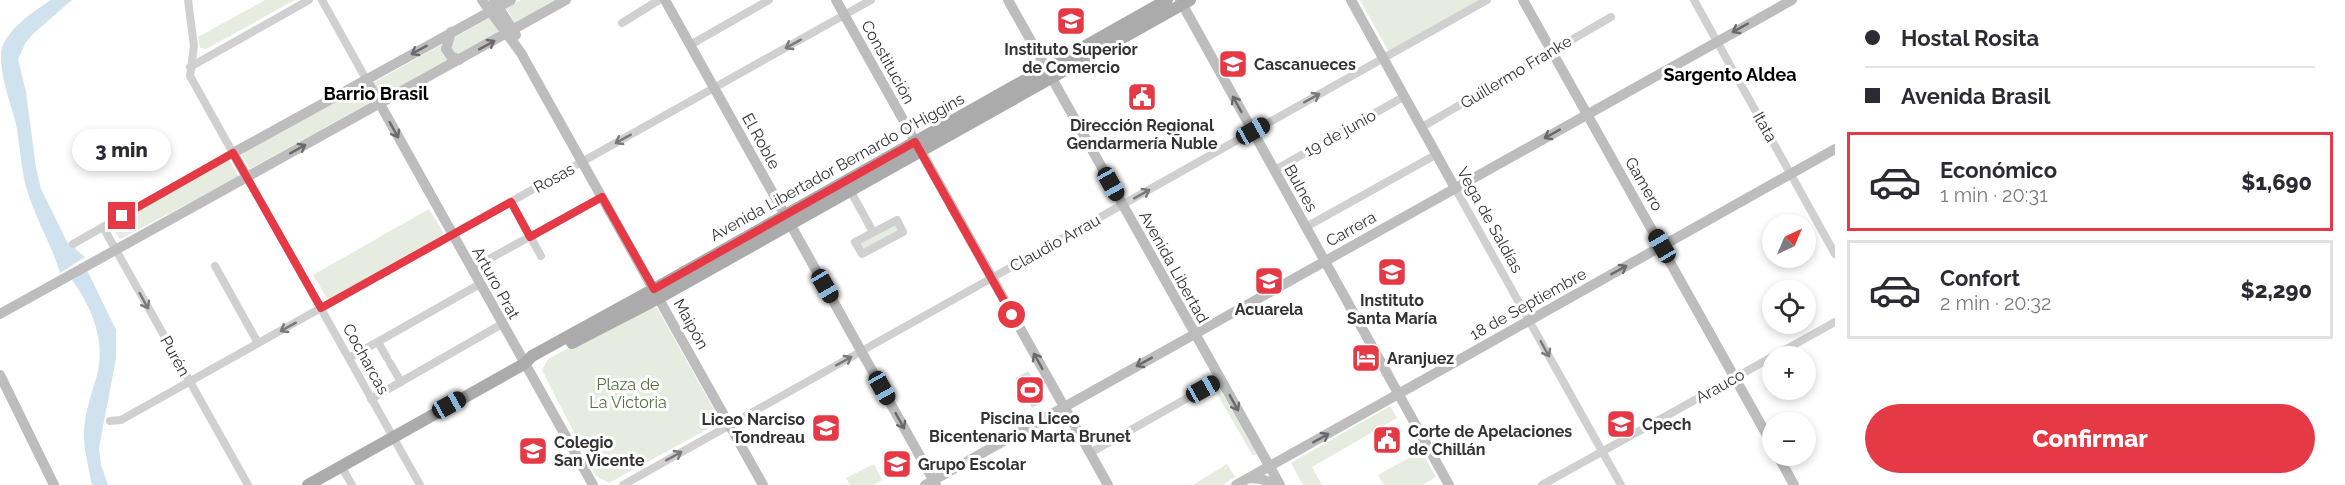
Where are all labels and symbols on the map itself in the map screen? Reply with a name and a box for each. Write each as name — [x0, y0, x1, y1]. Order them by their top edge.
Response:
school or university icon: Instituto Superior de Comercio — [1055, 5, 1087, 37]
street label: Constitución — [857, 17, 919, 107]
one-way arrow — [1732, 23, 1750, 34]
street label: Guillermo Franke — [1457, 31, 1575, 113]
one-way arrow — [478, 38, 495, 50]
one-way arrow — [785, 39, 803, 50]
place label: Instituto Superior de Comercio — [1004, 40, 1138, 77]
one-way arrow — [411, 44, 428, 56]
school or university icon: Cascanueces — [1217, 48, 1249, 80]
place label: Cascanueces — [1254, 55, 1356, 74]
district label: Sargento Aldea — [1663, 64, 1797, 85]
public building icon: Dirección Regional Gendarmería Ñuble — [1126, 81, 1158, 113]
district label: Barrio Brasil — [324, 83, 429, 104]
street label: Avenida Libertador Bernardo O'Higgins — [707, 89, 968, 245]
one-way arrow — [1303, 92, 1320, 104]
one-way arrow — [1231, 95, 1242, 113]
street label: 19 de junio — [1301, 105, 1379, 161]
street label: Itata — [1749, 108, 1781, 146]
street label: El Roble — [738, 110, 784, 172]
car — [1233, 114, 1273, 148]
place label: Dirección Regional Gendarmería Ñuble — [1066, 116, 1218, 153]
one-way arrow — [389, 121, 400, 139]
one-way arrow — [1544, 128, 1561, 140]
callout: 3 min — [72, 129, 172, 171]
one-way arrow — [615, 133, 632, 145]
one-way arrow — [289, 143, 306, 155]
street label: Gamero — [1621, 154, 1667, 214]
street label: Rosas — [530, 159, 578, 197]
street label: Bulnes — [1280, 161, 1322, 215]
car — [1094, 164, 1128, 204]
street label: Vega de Saldías — [1453, 164, 1527, 276]
one-way arrow — [1133, 187, 1150, 199]
route end — [108, 202, 135, 229]
street label: Avenida Libertad — [1135, 208, 1213, 326]
street label: Carrera — [1323, 208, 1379, 250]
street label: Claudio Arrau — [1007, 210, 1103, 276]
north arrow — [1762, 214, 1816, 268]
car — [1645, 226, 1679, 266]
street label: Arturo Prat — [468, 243, 524, 323]
school or university icon: Instituto Santa María — [1376, 256, 1408, 288]
street label: 18 de Septiembre — [1466, 264, 1590, 344]
one-way arrow — [1610, 264, 1627, 276]
school or university icon: Acuarela — [1253, 265, 1285, 297]
car — [808, 266, 842, 306]
place label: Instituto Santa María — [1347, 291, 1437, 328]
one-way arrow — [138, 292, 150, 309]
street label: Maipón — [669, 295, 713, 353]
place label: Acuarela — [1235, 300, 1303, 319]
route start — [998, 301, 1025, 328]
street label: Cocharcas — [339, 320, 393, 398]
one-way arrow — [280, 321, 297, 333]
street label: Purén — [156, 332, 194, 380]
one-way arrow — [1539, 340, 1551, 357]
hotel icon: Aranjuez — [1350, 342, 1382, 374]
place label: Aranjuez — [1387, 349, 1454, 368]
one-way arrow — [1032, 352, 1043, 370]
one-way arrow — [835, 355, 852, 367]
one-way arrow — [1136, 356, 1153, 368]
street label: Arauco — [1692, 365, 1748, 407]
car — [865, 368, 899, 408]
car — [1183, 372, 1223, 406]
sports icon: Piscina Liceo Bicentenario Marta Brunet — [1014, 374, 1046, 406]
park label: Plaza de La Victoria — [589, 375, 667, 412]
car — [429, 388, 469, 422]
one-way arrow — [1229, 394, 1240, 412]
school or university icon: Cpech — [1605, 408, 1637, 440]
place label: Piscina Liceo Bicentenario Marta Brunet — [929, 409, 1131, 446]
place label: Liceo Narciso Tondreau — [701, 410, 805, 447]
school or university icon: Liceo Narciso Tondreau — [810, 412, 842, 444]
one-way arrow — [895, 412, 907, 429]
place label: Cpech — [1642, 415, 1691, 434]
place label: Corte de Apelaciones de Chillán — [1408, 422, 1572, 459]
public building icon: Corte de Apelaciones de Chillán — [1371, 424, 1403, 456]
one-way arrow — [1311, 432, 1329, 443]
place label: Colegio San Vicente — [554, 433, 645, 470]
school or university icon: Colegio San Vicente — [517, 435, 549, 467]
school or university icon: Grupo Escolar — [881, 448, 913, 480]
one-way arrow — [665, 450, 682, 462]
place label: Grupo Escolar — [918, 455, 1026, 474]

